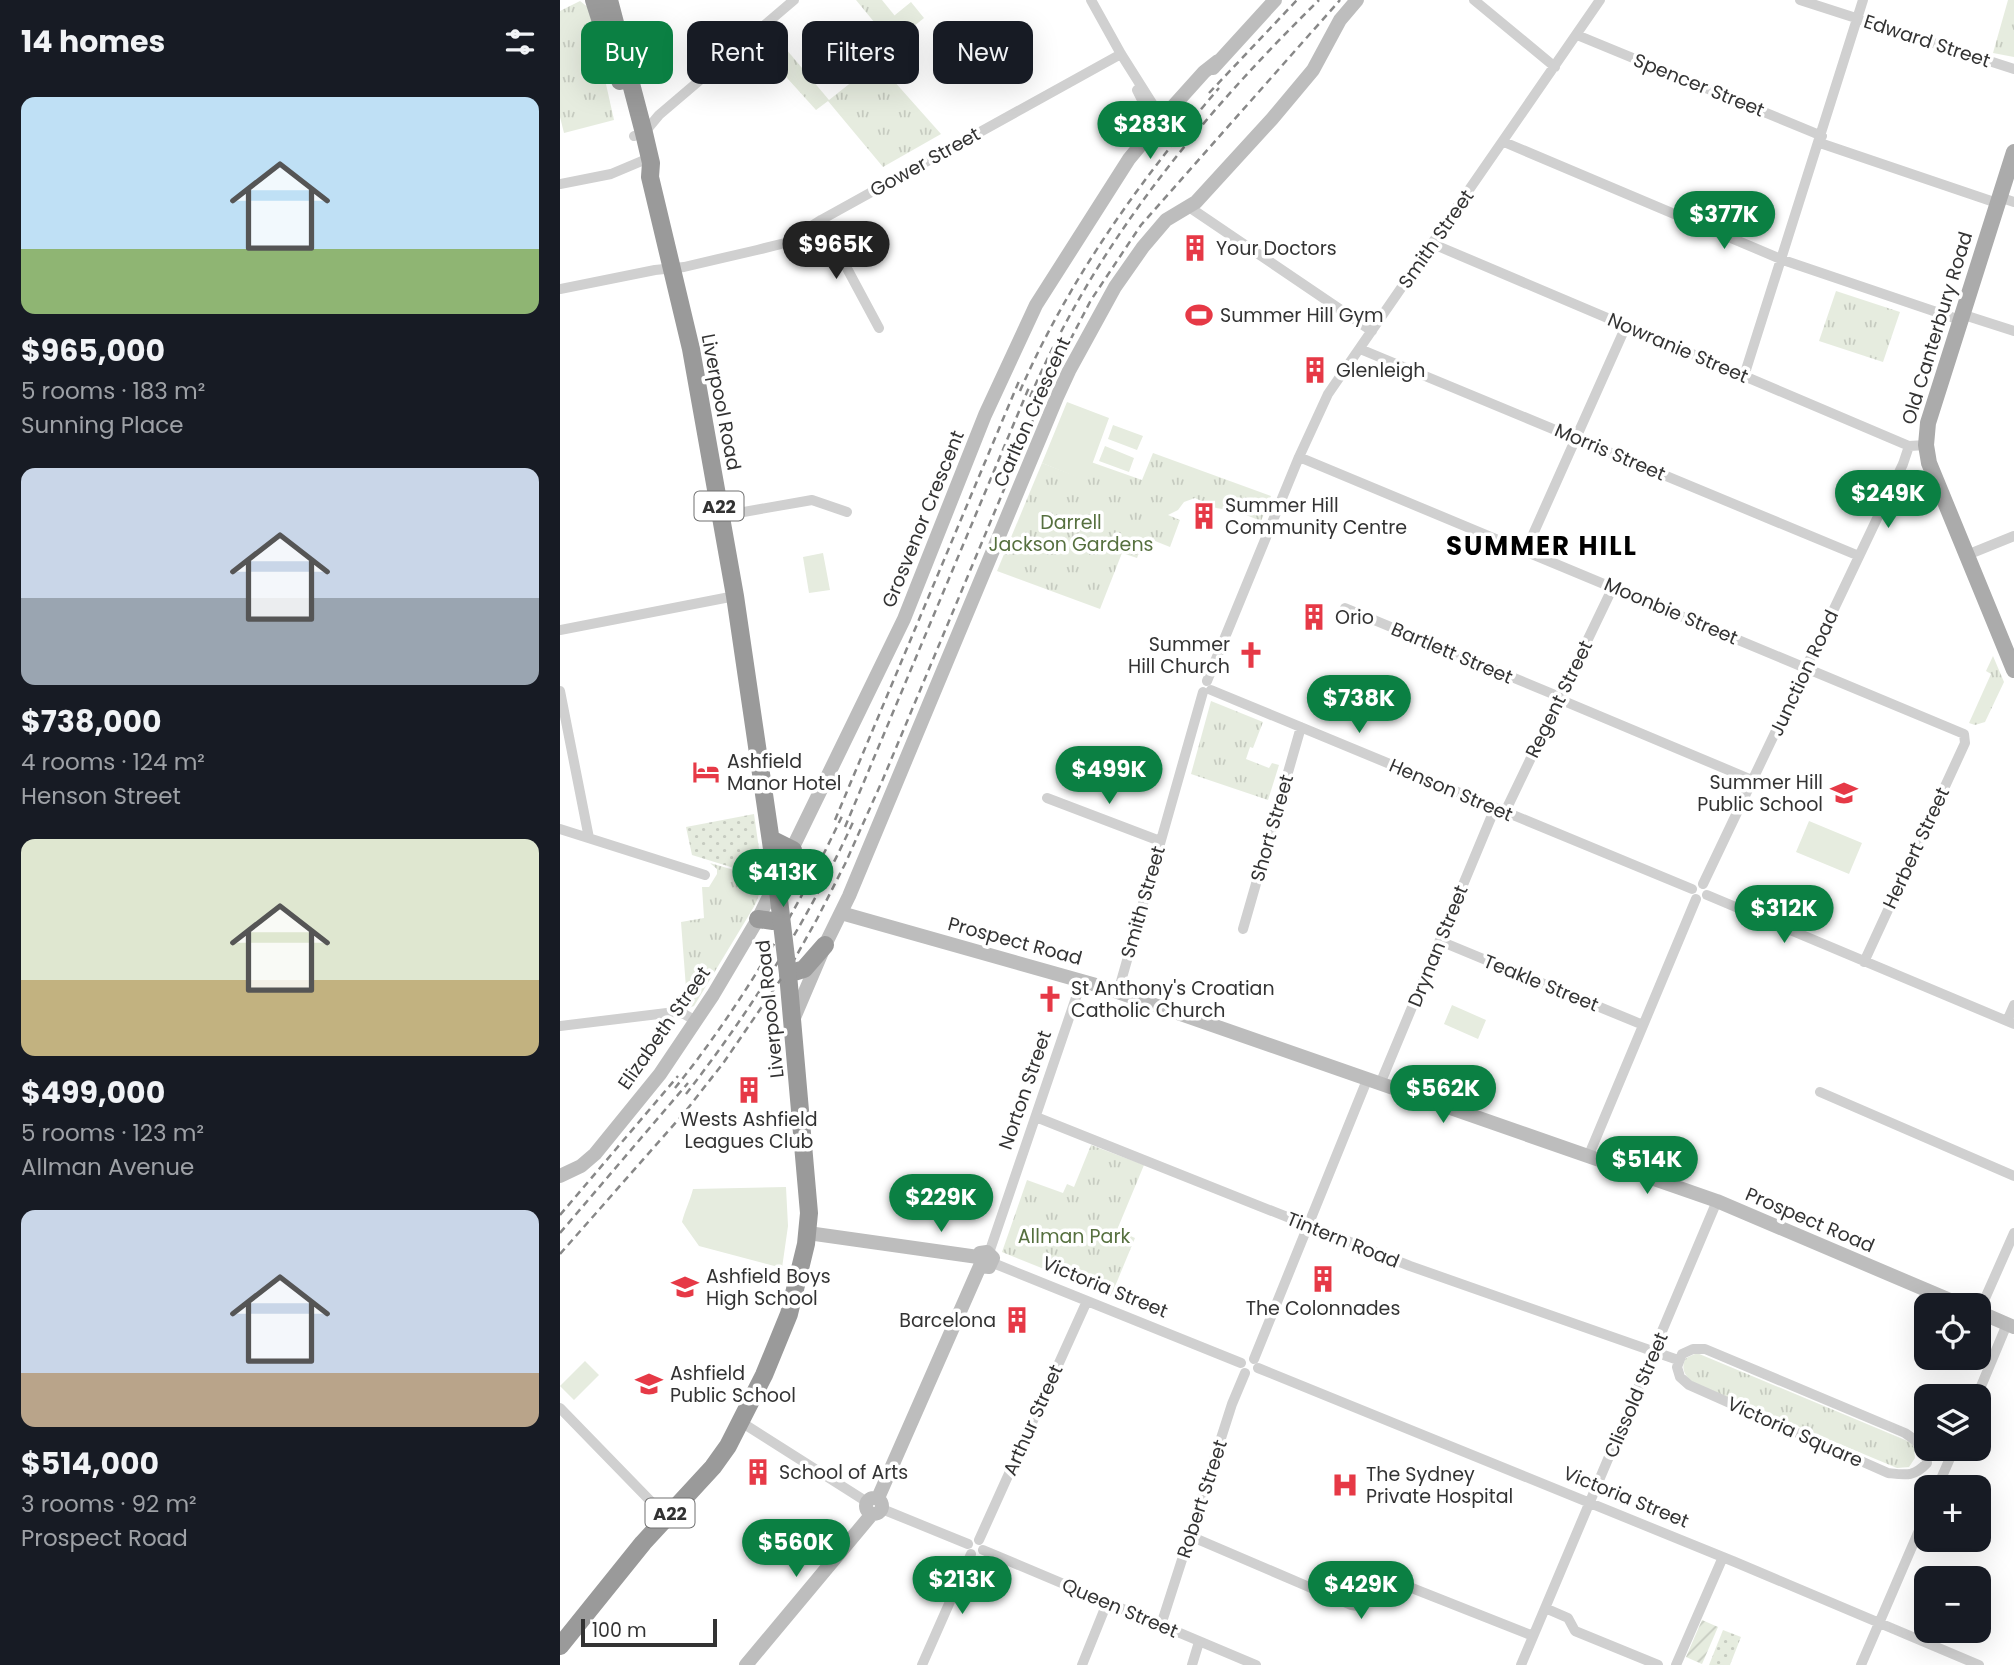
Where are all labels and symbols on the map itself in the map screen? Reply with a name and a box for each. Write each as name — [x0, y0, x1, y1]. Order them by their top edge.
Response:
street label: Edward Street — [1860, 8, 1994, 74]
street label: Spencer Street — [1629, 46, 1769, 124]
pin: $283K — [1101, 102, 1199, 161]
street label: Gower Street — [865, 121, 985, 203]
street label: Smith Street — [1392, 184, 1480, 294]
pin: $377K — [1675, 191, 1773, 251]
pin: $965K — [787, 222, 885, 281]
street label: Old Canterbury Road — [1895, 228, 1979, 428]
building icon: Your Doctors — [1180, 233, 1210, 263]
place label: Your Doctors — [1216, 235, 1337, 262]
sports icon: Summer Hill Gym — [1184, 300, 1214, 330]
place label: Summer Hill Gym — [1220, 302, 1384, 329]
street label: Nowranie Street — [1604, 306, 1753, 390]
street label: Liverpool Road — [695, 331, 747, 473]
street label: Carlton Crescent — [987, 333, 1077, 491]
building icon: Glenleigh — [1300, 355, 1330, 385]
place label: Glenleigh — [1336, 357, 1426, 384]
street label: Morris Street — [1550, 417, 1670, 488]
street label: Grosvenor Crescent — [875, 426, 971, 612]
pin: $249K — [1839, 470, 1937, 530]
road number: A22 — [694, 492, 744, 520]
place label: Summer Hill Community Centre — [1225, 492, 1407, 541]
building icon: Summer Hill Community Centre — [1189, 501, 1219, 531]
park label: Darrell Jackson Gardens — [989, 509, 1153, 558]
district label: SUMMER HILL — [1446, 528, 1638, 564]
street label: Moonbie Street — [1600, 571, 1742, 651]
building icon: Orio — [1299, 602, 1329, 632]
place label: Orio — [1335, 604, 1374, 631]
street label: Junction Road — [1763, 606, 1845, 740]
street label: Bartlett Street — [1387, 615, 1517, 691]
place label: Summer Hill Church — [1128, 631, 1230, 680]
street label: Regent Street — [1519, 636, 1599, 762]
church icon: Summer Hill Church — [1236, 640, 1266, 670]
pin: $738K — [1310, 676, 1408, 735]
pin: $499K — [1060, 746, 1158, 806]
place label: Ashfield Manor Hotel — [727, 748, 841, 797]
street label: Henson Street — [1385, 752, 1517, 828]
hotel icon: Ashfield Manor Hotel — [691, 757, 721, 787]
place label: Summer Hill Public School — [1697, 769, 1823, 818]
street label: Short Street — [1244, 771, 1300, 885]
school or university icon: Summer Hill Public School — [1829, 778, 1859, 808]
street label: Herbert Street — [1876, 783, 1956, 913]
street label: Smith Street — [1114, 843, 1172, 961]
pin: $413K — [734, 850, 832, 909]
street label: Drynan Street — [1401, 881, 1475, 1011]
pin: $312K — [1735, 886, 1833, 945]
street label: Prospect Road — [945, 910, 1085, 972]
street label: Liverpool Road — [749, 939, 791, 1079]
street label: Teakle Street — [1479, 948, 1603, 1018]
street label: Elizabeth Street — [611, 961, 717, 1095]
place label: St Anthony's Croatian Catholic Church — [1071, 975, 1275, 1024]
church icon: St Anthony's Croatian Catholic Church — [1035, 984, 1065, 1014]
street label: Norton Street — [992, 1027, 1058, 1153]
pin: $562K — [1394, 1066, 1492, 1125]
building icon: Wests Ashfield Leagues Club — [734, 1075, 764, 1105]
place label: Wests Ashfield Leagues Club — [680, 1106, 818, 1155]
pin: $514K — [1598, 1136, 1696, 1196]
pin: $229K — [892, 1174, 990, 1234]
street label: Prospect Road — [1741, 1181, 1879, 1259]
street label: Tintern Road — [1283, 1205, 1403, 1275]
park label: Allman Park — [1018, 1223, 1130, 1250]
street label: Victoria Street — [1038, 1249, 1172, 1325]
place label: Ashfield Boys High School — [706, 1263, 831, 1312]
building icon: The Colonnades — [1308, 1264, 1338, 1294]
school or university icon: Ashfield Boys High School — [670, 1272, 700, 1302]
place label: The Colonnades — [1246, 1295, 1400, 1322]
building icon: Barcelona — [1002, 1305, 1032, 1335]
place label: Barcelona — [899, 1307, 996, 1334]
street label: Clissold Street — [1597, 1328, 1675, 1462]
place label: Ashfield Public School — [670, 1360, 796, 1409]
street label: Arthur Street — [996, 1360, 1070, 1480]
school or university icon: Ashfield Public School — [634, 1369, 664, 1399]
street label: Victoria Square — [1723, 1390, 1867, 1474]
street label: Robert Street — [1170, 1436, 1234, 1562]
building icon: School of Arts — [743, 1457, 773, 1487]
place label: School of Arts — [779, 1459, 908, 1486]
street label: Victoria Street — [1559, 1459, 1693, 1535]
place label: The Sydney Private Hospital — [1366, 1461, 1513, 1510]
hospital icon: The Sydney Private Hospital — [1330, 1470, 1360, 1500]
road number: A22 — [646, 1498, 694, 1528]
pin: $560K — [747, 1520, 845, 1579]
pin: $213K — [913, 1556, 1011, 1616]
pin: $429K — [1312, 1562, 1410, 1621]
street label: Queen Street — [1058, 1571, 1182, 1645]
scale bar — [581, 1616, 718, 1648]

